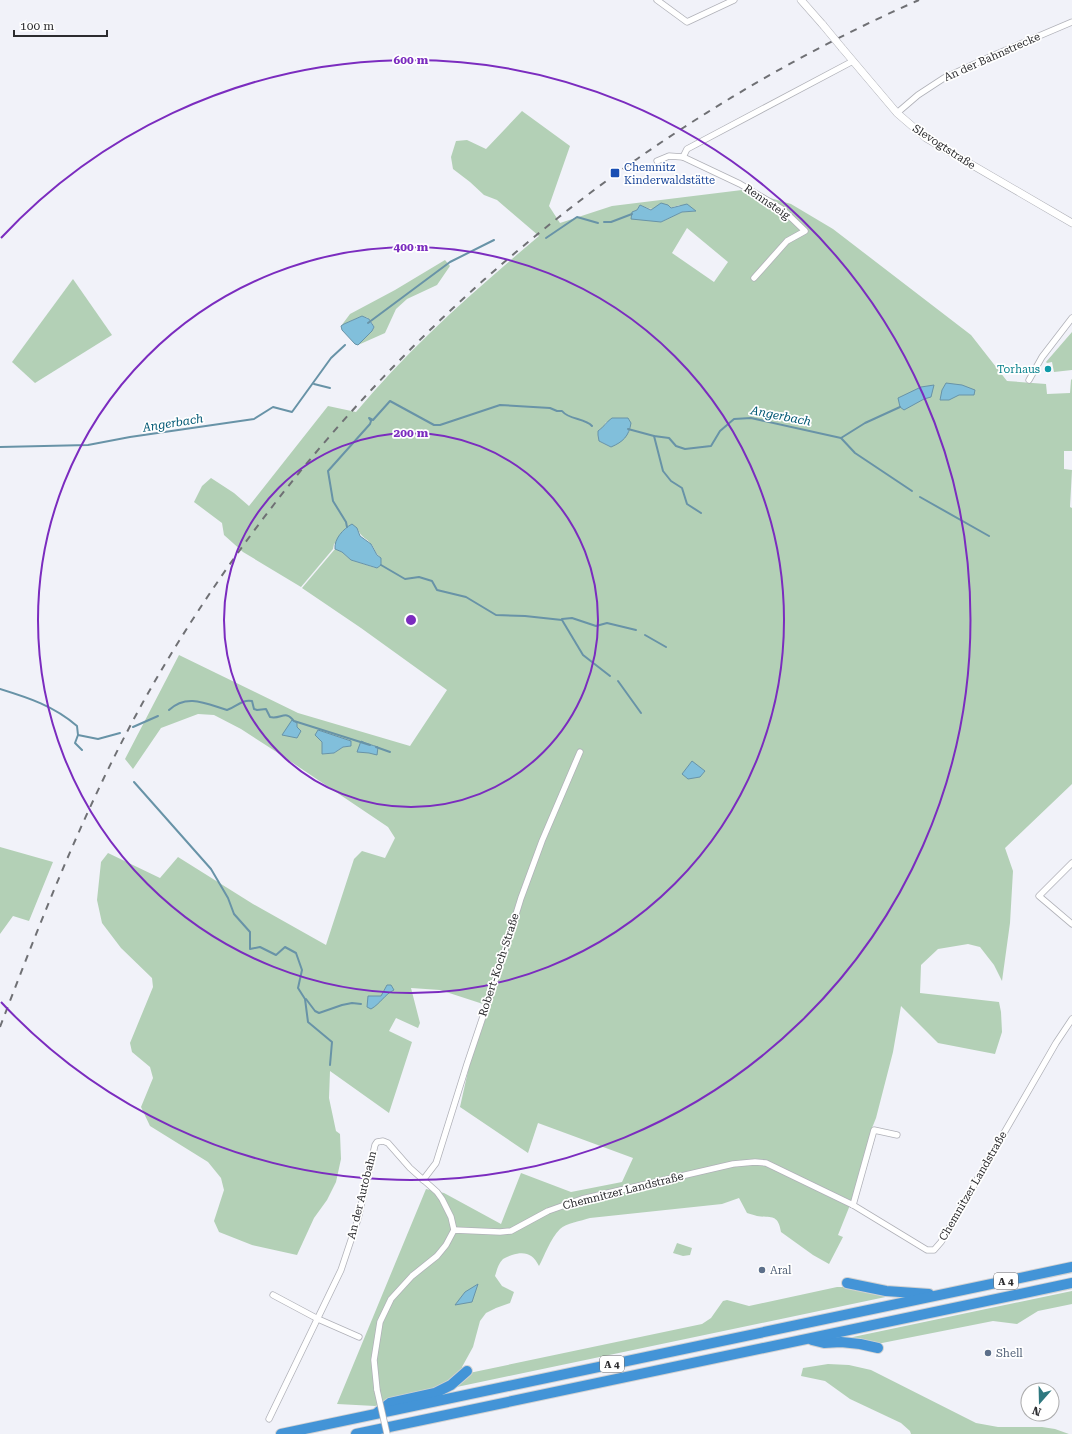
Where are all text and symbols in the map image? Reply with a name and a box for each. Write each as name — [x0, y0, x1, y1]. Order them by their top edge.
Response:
scale bar — [14, 12, 107, 38]
text: 100 m — [20, 19, 54, 33]
street label: An der Bahnstrecke — [942, 30, 1042, 84]
text: 600 m — [394, 53, 429, 67]
street label: Slevogtstraße — [910, 122, 978, 172]
place label: Chemnitz Kinderwaldstätte — [624, 161, 715, 187]
marker: Chemnitz Kinderwaldstätte — [609, 167, 621, 179]
street label: Rennsteig — [742, 182, 793, 223]
text: 400 m — [394, 240, 429, 254]
place label: Torhaus — [997, 363, 1040, 376]
marker: Torhaus — [1043, 364, 1053, 374]
water label: Angerbach — [749, 403, 812, 429]
water label: Angerbach — [141, 411, 204, 435]
text: 200 m — [394, 426, 429, 440]
centre of rings — [404, 613, 418, 627]
street label: Robert-Koch-Straße — [476, 912, 522, 1018]
street label: Chemnitzer Landstraße — [936, 1129, 1010, 1243]
street label: An der Autobahn — [345, 1150, 379, 1240]
street label: Chemnitzer Landstraße — [561, 1170, 685, 1212]
place label: Aral — [770, 1264, 792, 1277]
marker: Aral — [757, 1265, 767, 1275]
road number: A 4 — [994, 1273, 1018, 1289]
place label: Shell — [996, 1347, 1023, 1360]
marker: Shell — [983, 1348, 993, 1358]
road number: A 4 — [600, 1356, 624, 1372]
north arrow — [1020, 1382, 1060, 1422]
text: N — [1030, 1403, 1043, 1418]

